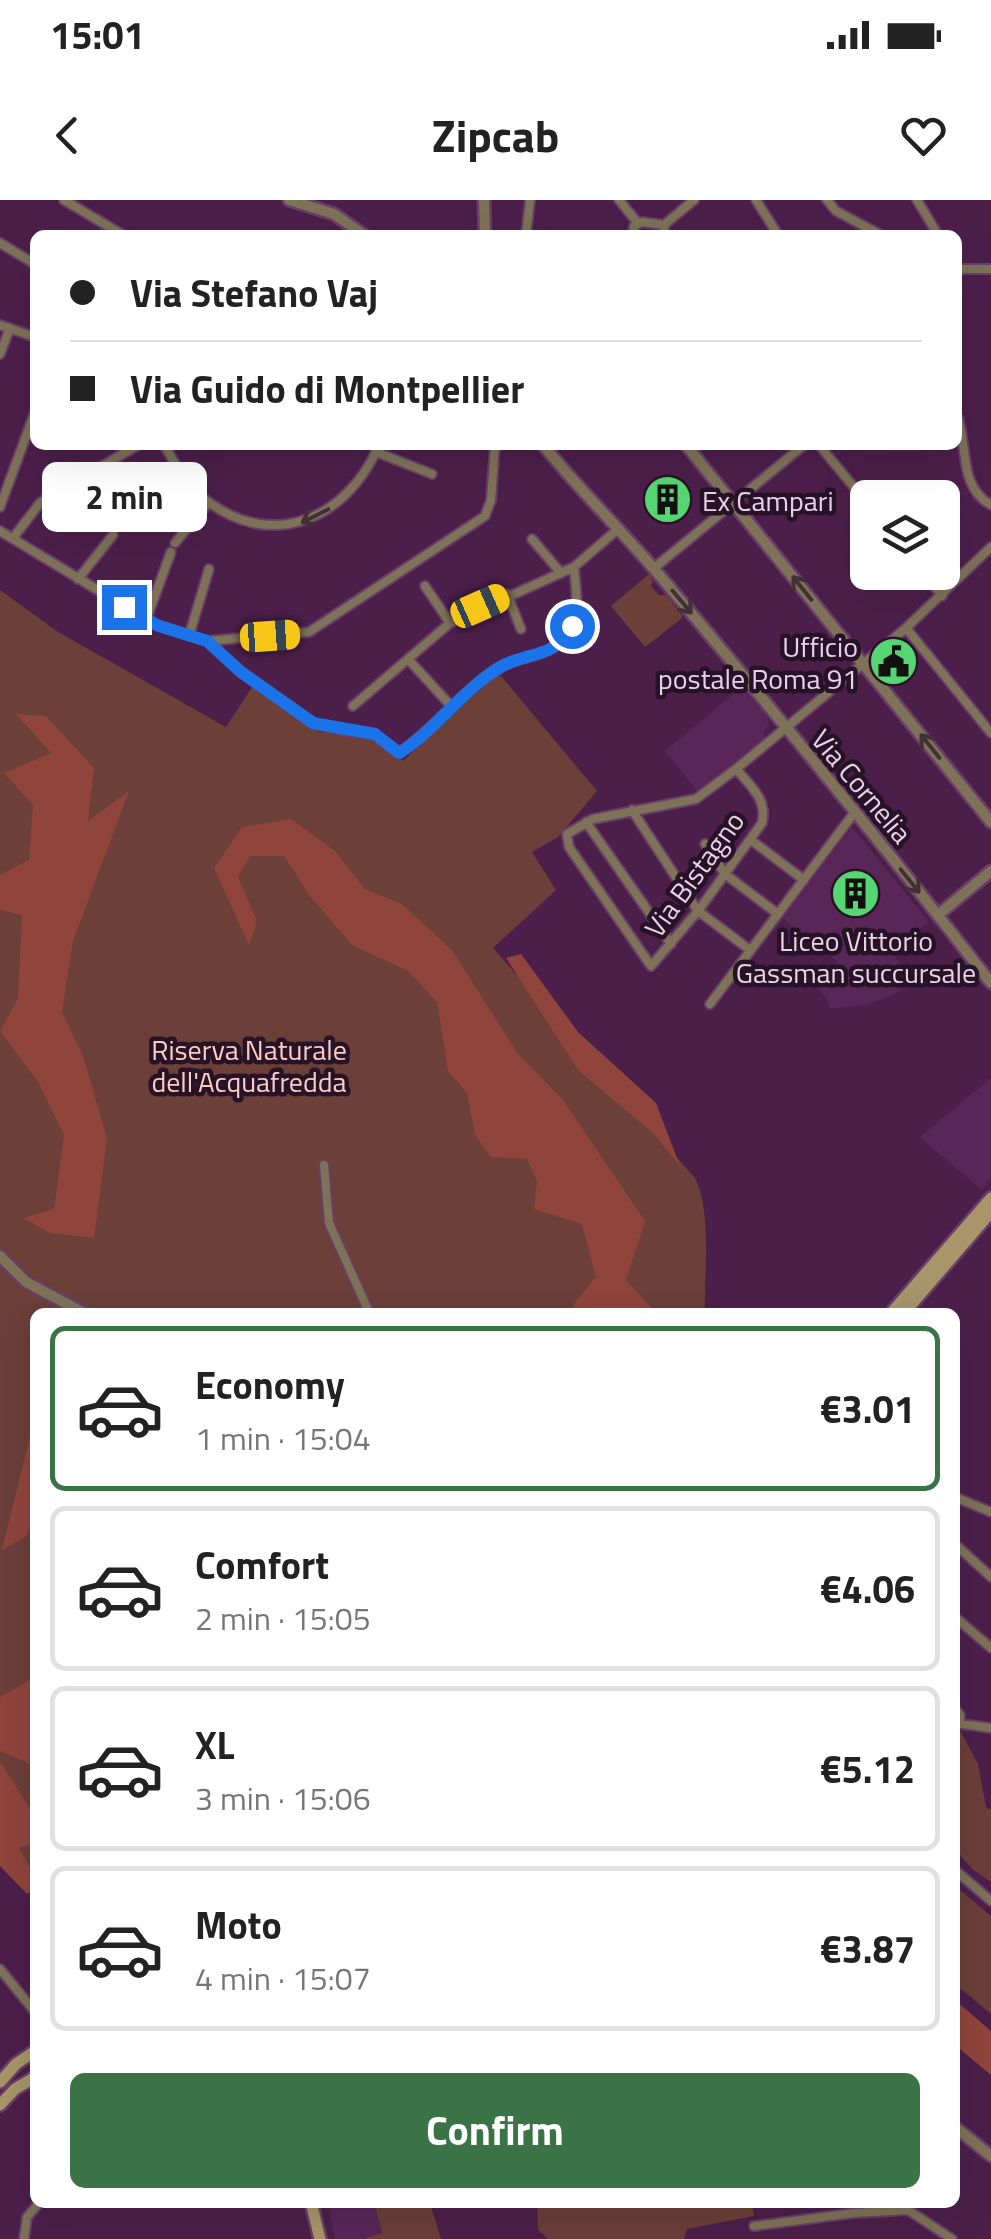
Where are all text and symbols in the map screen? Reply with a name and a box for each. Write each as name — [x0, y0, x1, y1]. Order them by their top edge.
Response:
text: 15:01 — [50, 6, 145, 64]
text: Zipcab — [432, 101, 559, 169]
icon: back — [40, 108, 95, 163]
icon: heart — [896, 108, 951, 163]
text: Via Stefano Vaj — [130, 264, 378, 322]
text: Via Guido di Montpellier — [130, 360, 524, 418]
callout: 2 min — [42, 462, 206, 532]
text: 2 min — [86, 473, 163, 521]
building icon: Ex Campari — [641, 474, 693, 526]
place label: Ex Campari — [702, 479, 834, 522]
map controls — [850, 480, 960, 590]
button: layers — [850, 480, 960, 590]
one-way arrow — [301, 507, 331, 526]
one-way arrow — [792, 575, 813, 602]
car — [446, 580, 514, 632]
route end — [102, 585, 147, 630]
one-way arrow — [670, 589, 693, 614]
route start — [550, 604, 595, 649]
car — [239, 619, 301, 653]
place label: Ufficio postale Roma 91 — [658, 625, 858, 700]
public building icon: Ufficio postale Roma 91 — [867, 636, 919, 688]
street label: Via Cornelia — [801, 719, 923, 853]
one-way arrow — [919, 733, 941, 759]
street label: Via Bistagno — [633, 802, 755, 946]
building icon: Liceo Vittorio Gassman succursale — [830, 867, 882, 919]
one-way arrow — [899, 867, 921, 893]
place label: Liceo Vittorio Gassman succursale — [736, 919, 976, 994]
park label: Riserva Naturale dell'Acquafredda — [151, 1028, 347, 1103]
text: Economy — [195, 1356, 345, 1414]
icon: car — [75, 1364, 165, 1454]
text: €3.01 — [820, 1380, 915, 1438]
text: 1 min · 15:04 — [195, 1414, 371, 1462]
text: Comfort — [195, 1536, 329, 1594]
icon: car — [75, 1544, 165, 1634]
text: €4.06 — [820, 1560, 915, 1618]
text: 2 min · 15:05 — [195, 1594, 371, 1642]
text: XL — [195, 1716, 235, 1774]
icon: car — [75, 1724, 165, 1814]
text: €5.12 — [820, 1740, 915, 1798]
text: 3 min · 15:06 — [195, 1774, 371, 1822]
text: Moto — [195, 1896, 282, 1954]
icon: car — [75, 1904, 165, 1994]
text: €3.87 — [820, 1920, 915, 1978]
text: 4 min · 15:07 — [195, 1954, 371, 2002]
button: Confirm — [70, 2073, 920, 2188]

